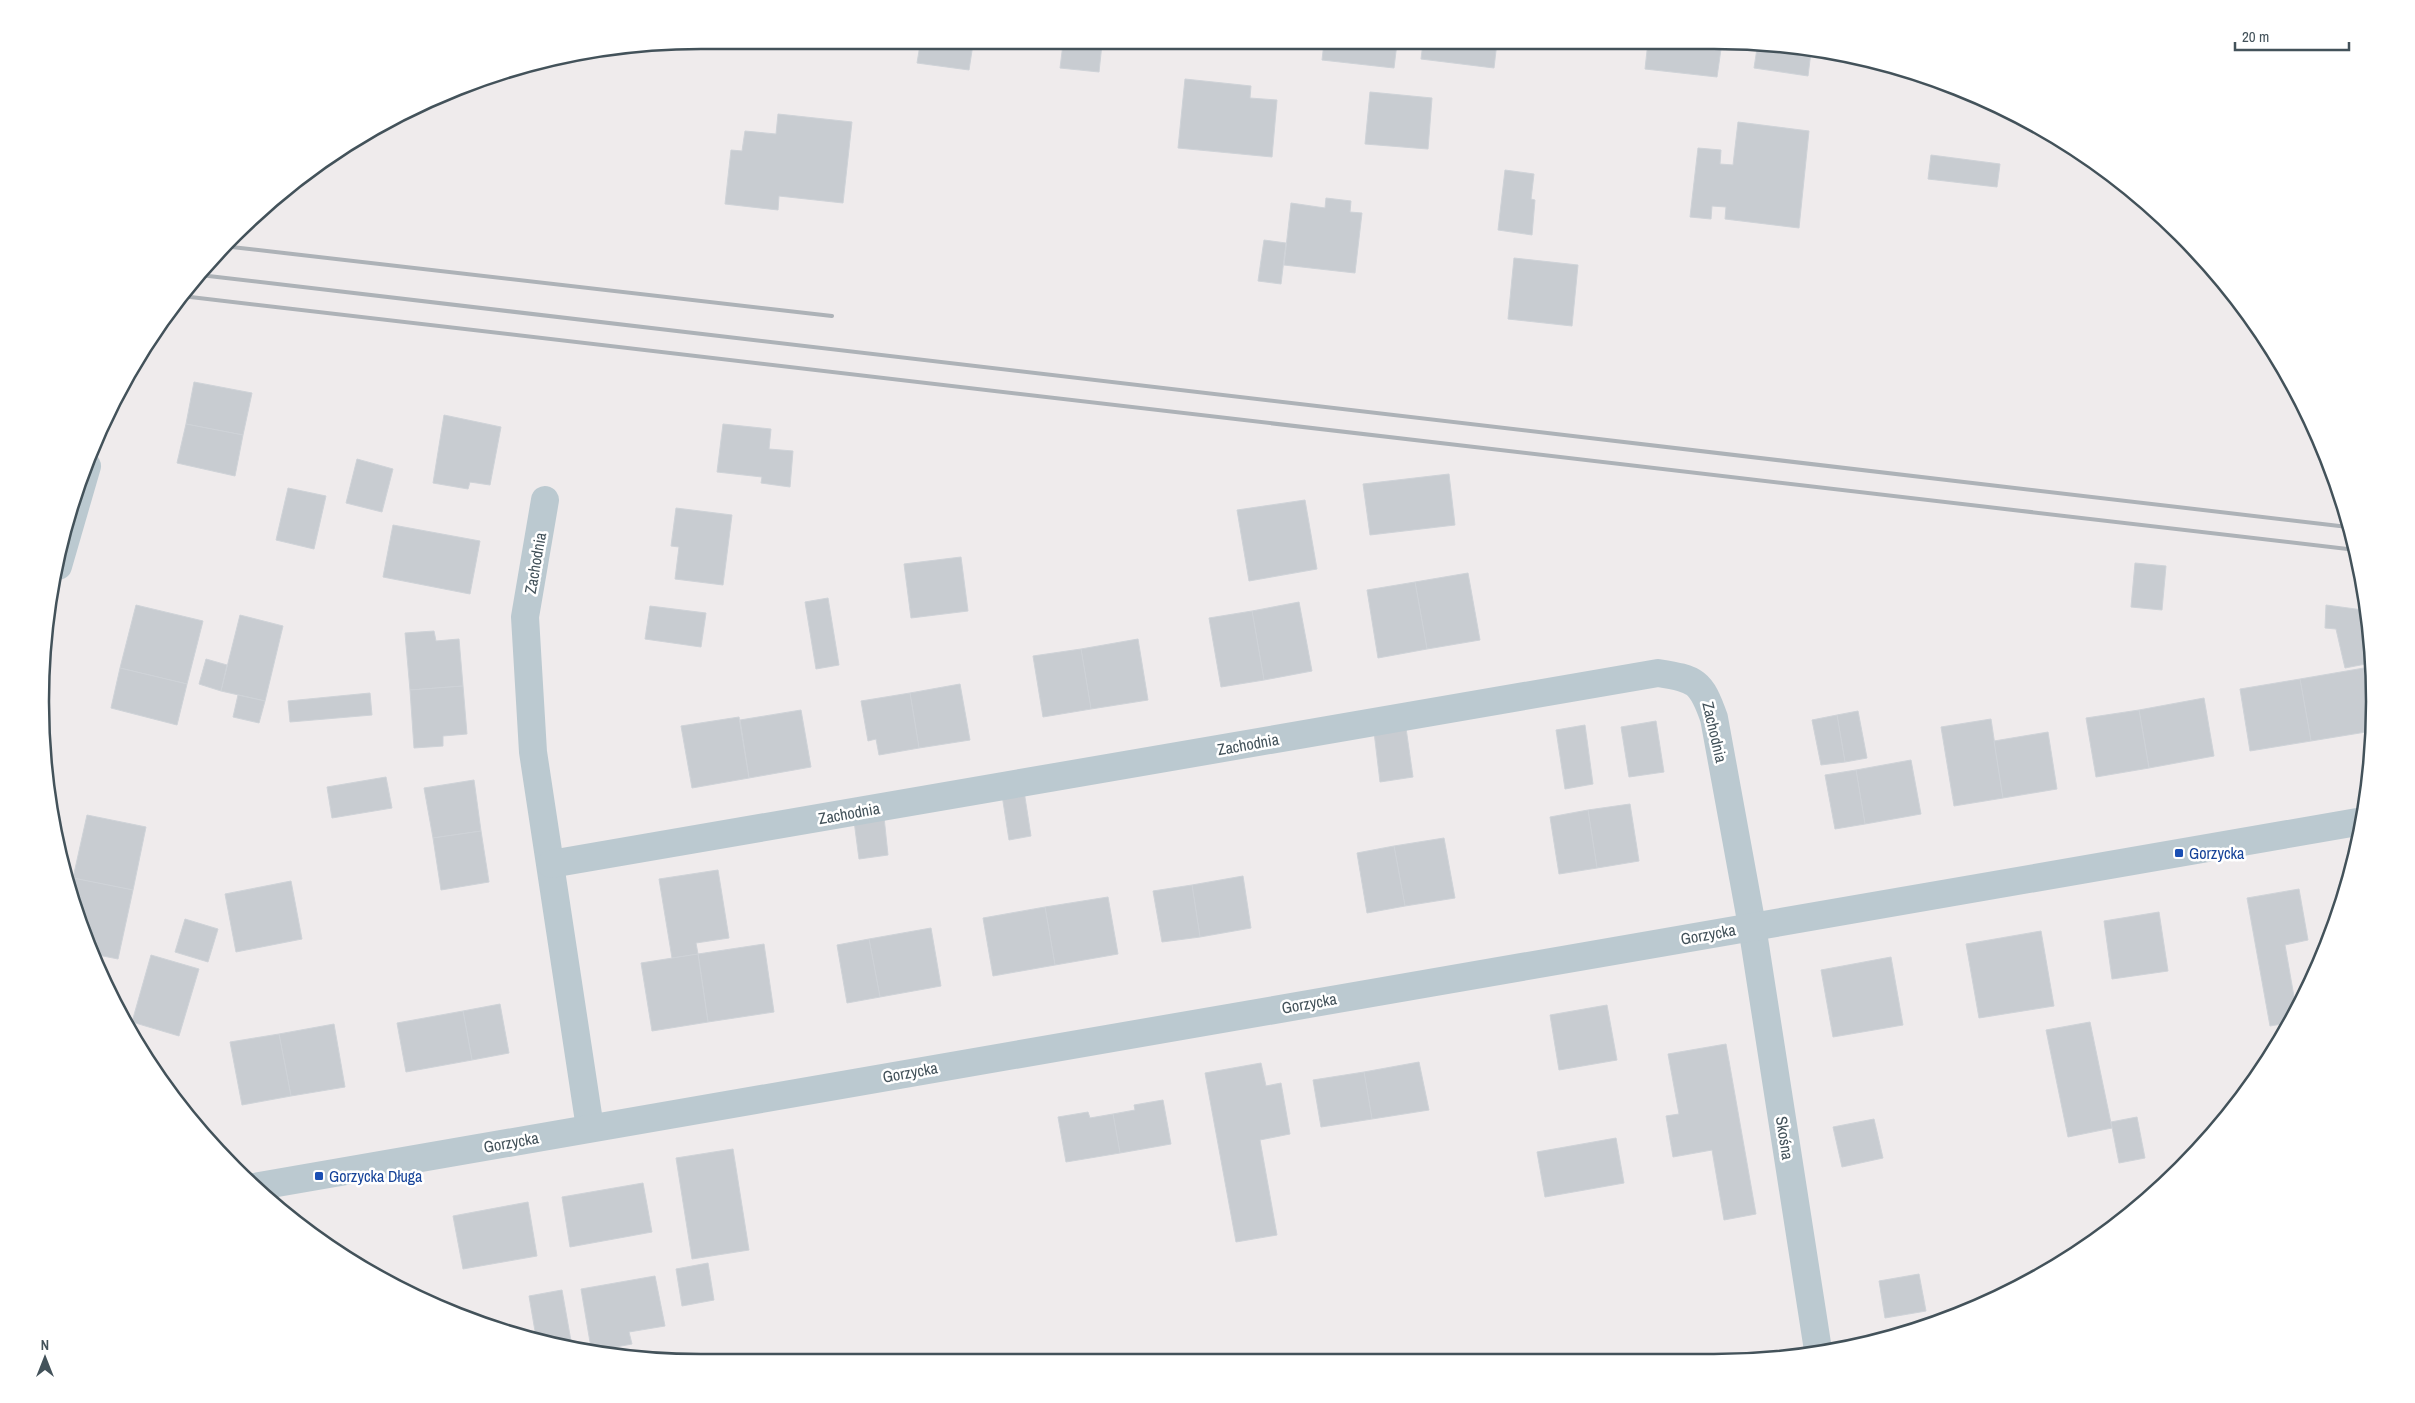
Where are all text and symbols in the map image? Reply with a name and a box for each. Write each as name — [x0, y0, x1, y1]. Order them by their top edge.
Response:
scale bar — [2235, 20, 2349, 52]
text: 20 m — [2242, 26, 2269, 47]
street label: Zachodnia — [519, 530, 551, 595]
street label: Zachodnia — [1697, 699, 1733, 765]
street label: Zachodnia — [1216, 728, 1281, 760]
street label: Zachodnia — [817, 797, 882, 829]
place label: Gorzycka — [2189, 842, 2245, 864]
marker: Gorzycka — [2173, 847, 2185, 859]
street label: Gorzycka — [1679, 918, 1738, 950]
street label: Gorzycka — [1280, 987, 1339, 1019]
street label: Gorzycka — [881, 1056, 940, 1088]
street label: Skośna — [1771, 1115, 1799, 1162]
street label: Gorzycka — [482, 1126, 541, 1158]
place label: Gorzycka Długa — [329, 1165, 423, 1187]
marker: Gorzycka Długa — [313, 1170, 325, 1182]
north arrow — [20, 1333, 70, 1383]
text: N — [41, 1336, 49, 1354]

